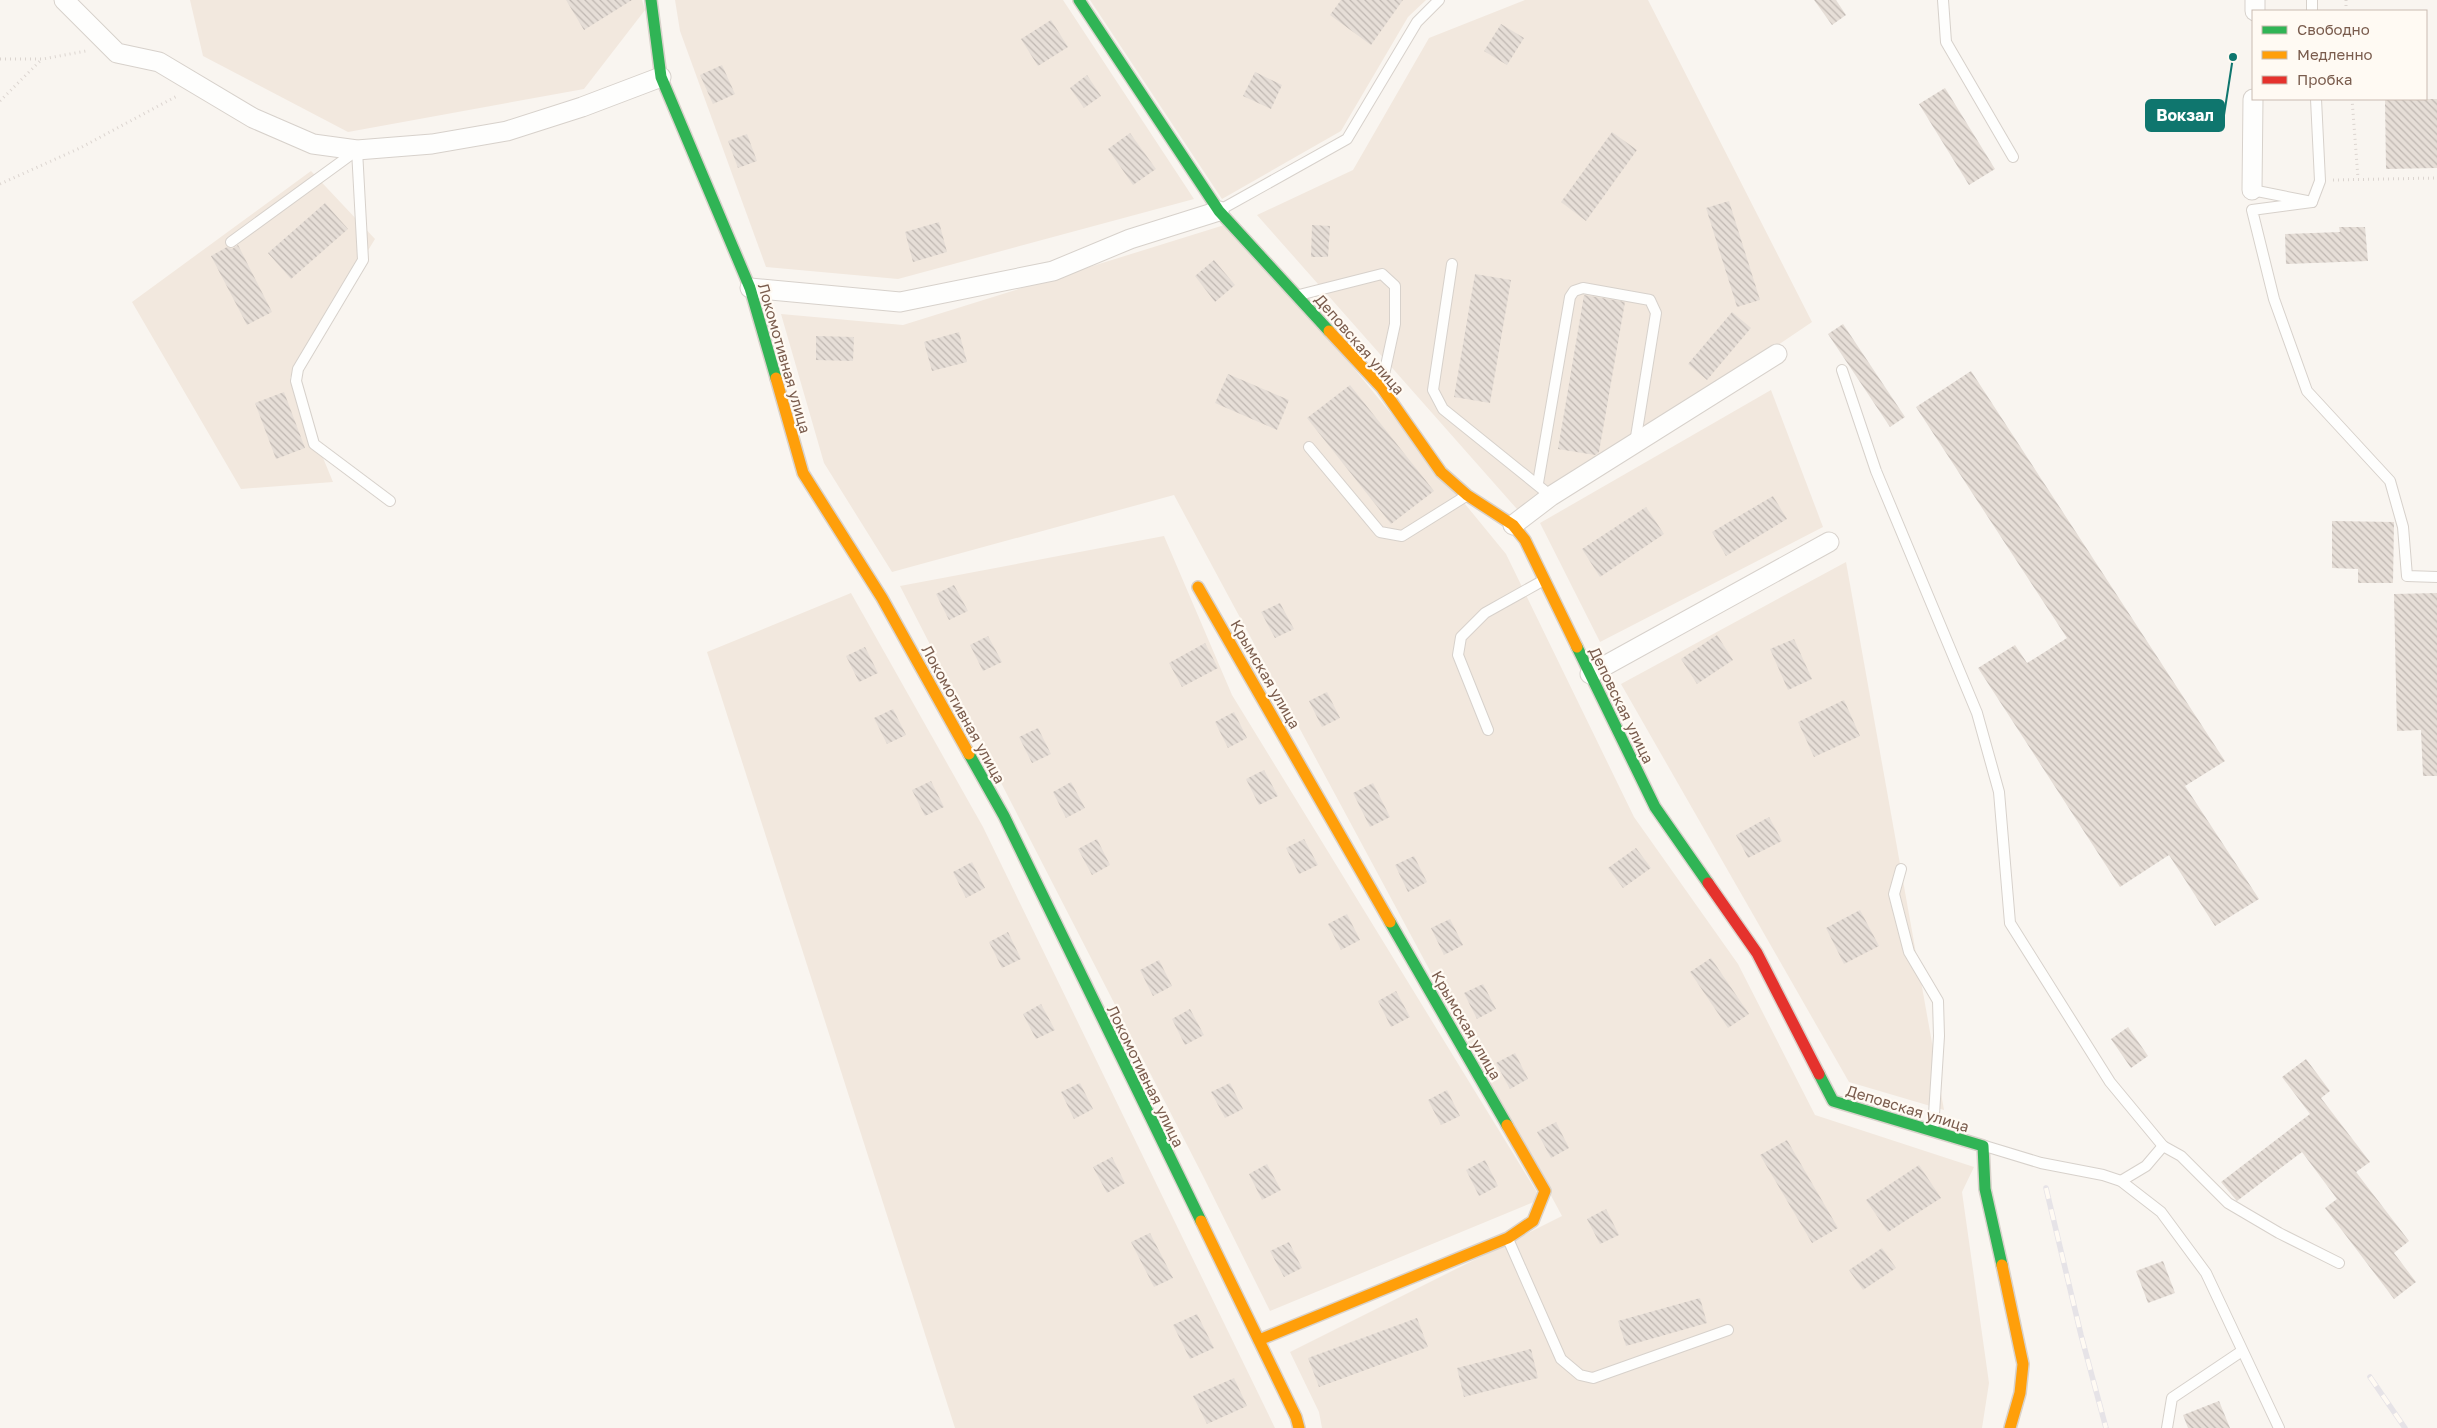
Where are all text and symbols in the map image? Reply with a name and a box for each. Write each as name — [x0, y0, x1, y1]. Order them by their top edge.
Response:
legend — [2252, 10, 2427, 100]
text: Свободно — [2297, 20, 2370, 38]
text: Медленно — [2297, 45, 2373, 63]
text: Пробка — [2297, 70, 2352, 88]
callout: Вокзал — [2146, 100, 2224, 131]
text: Вокзал — [2156, 105, 2214, 125]
street label: Локомотивная улица — [755, 281, 815, 435]
street label: Деповская улица — [1311, 290, 1409, 398]
street label: Крымская улица — [1227, 616, 1305, 732]
street label: Локомотивная улица — [918, 642, 1010, 786]
street label: Деповская улица — [1586, 644, 1658, 766]
street label: Крымская улица — [1428, 967, 1506, 1083]
street label: Локомотивная улица — [1104, 1002, 1188, 1150]
street label: Деповская улица — [1844, 1081, 1972, 1135]

